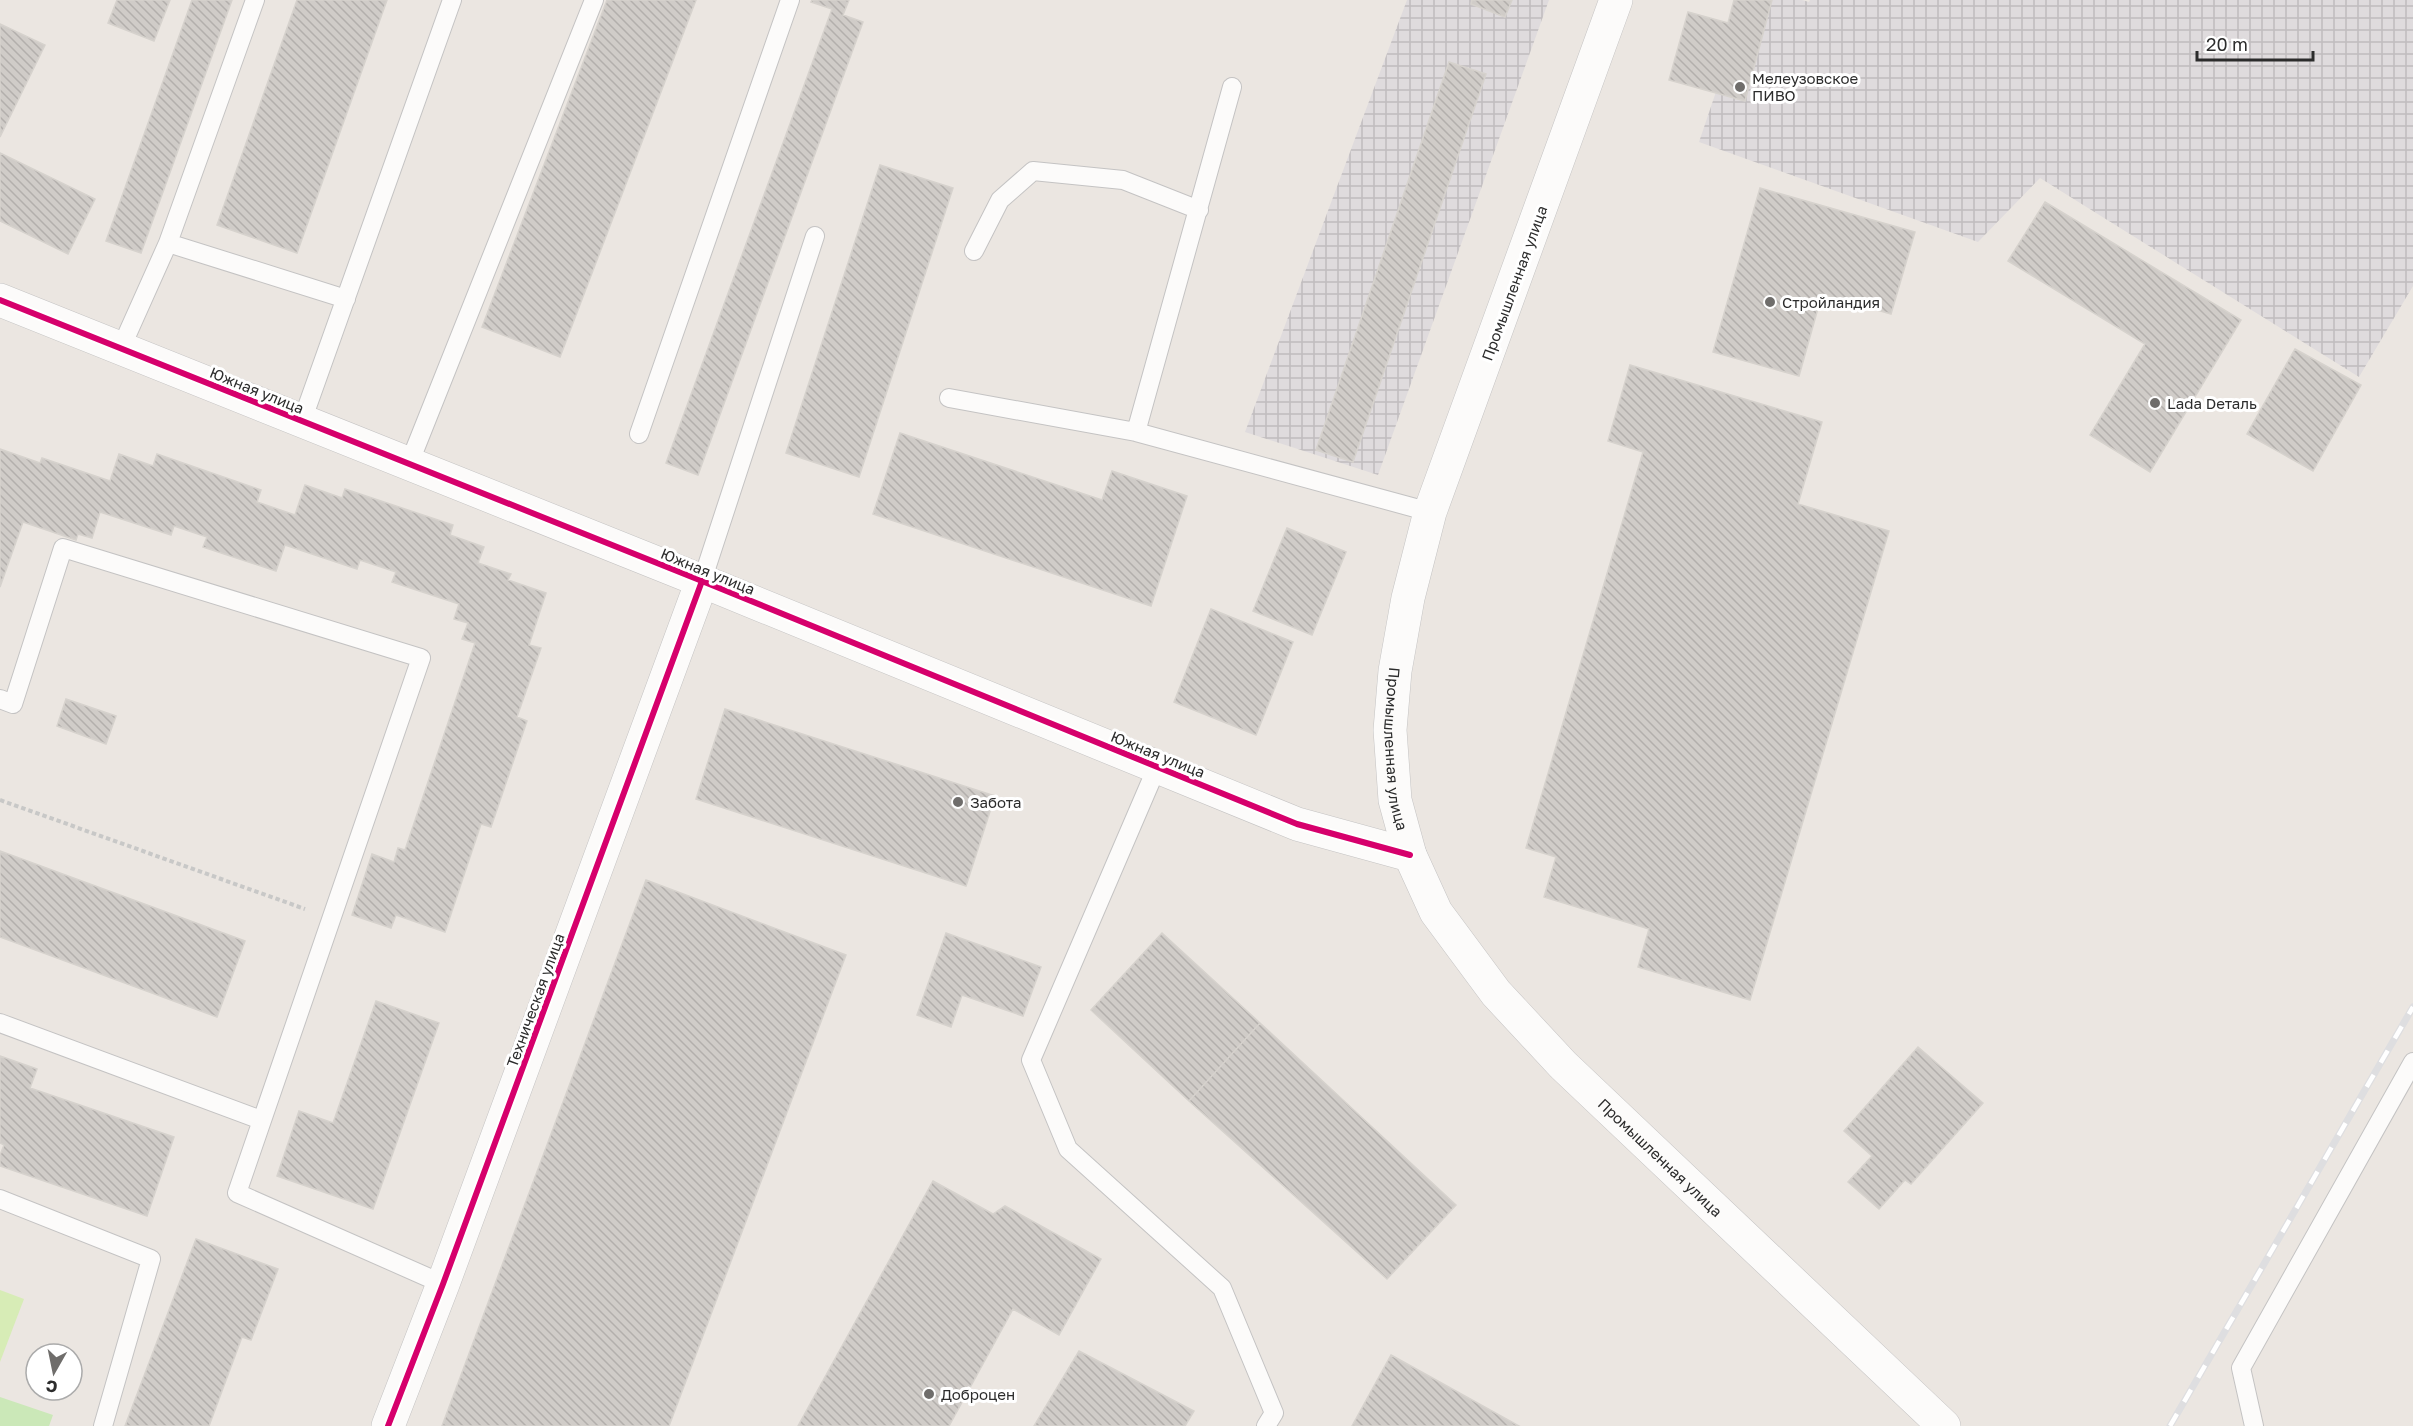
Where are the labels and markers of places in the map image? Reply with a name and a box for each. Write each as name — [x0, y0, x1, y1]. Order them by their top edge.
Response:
place label: Мелеузовское ПИВО — [1752, 69, 1859, 104]
marker: Мелеузовское ПИВО — [1733, 80, 1747, 94]
place label: Стройландия — [1782, 293, 1880, 311]
marker: Стройландия — [1763, 295, 1777, 309]
place label: Lada Dеталь — [2167, 394, 2257, 412]
marker: Lada Dеталь — [2148, 396, 2162, 410]
place label: Забота — [970, 793, 1021, 811]
marker: Забота — [951, 795, 965, 809]
place label: Доброцен — [941, 1385, 1015, 1403]
marker: Доброцен — [922, 1387, 936, 1401]

